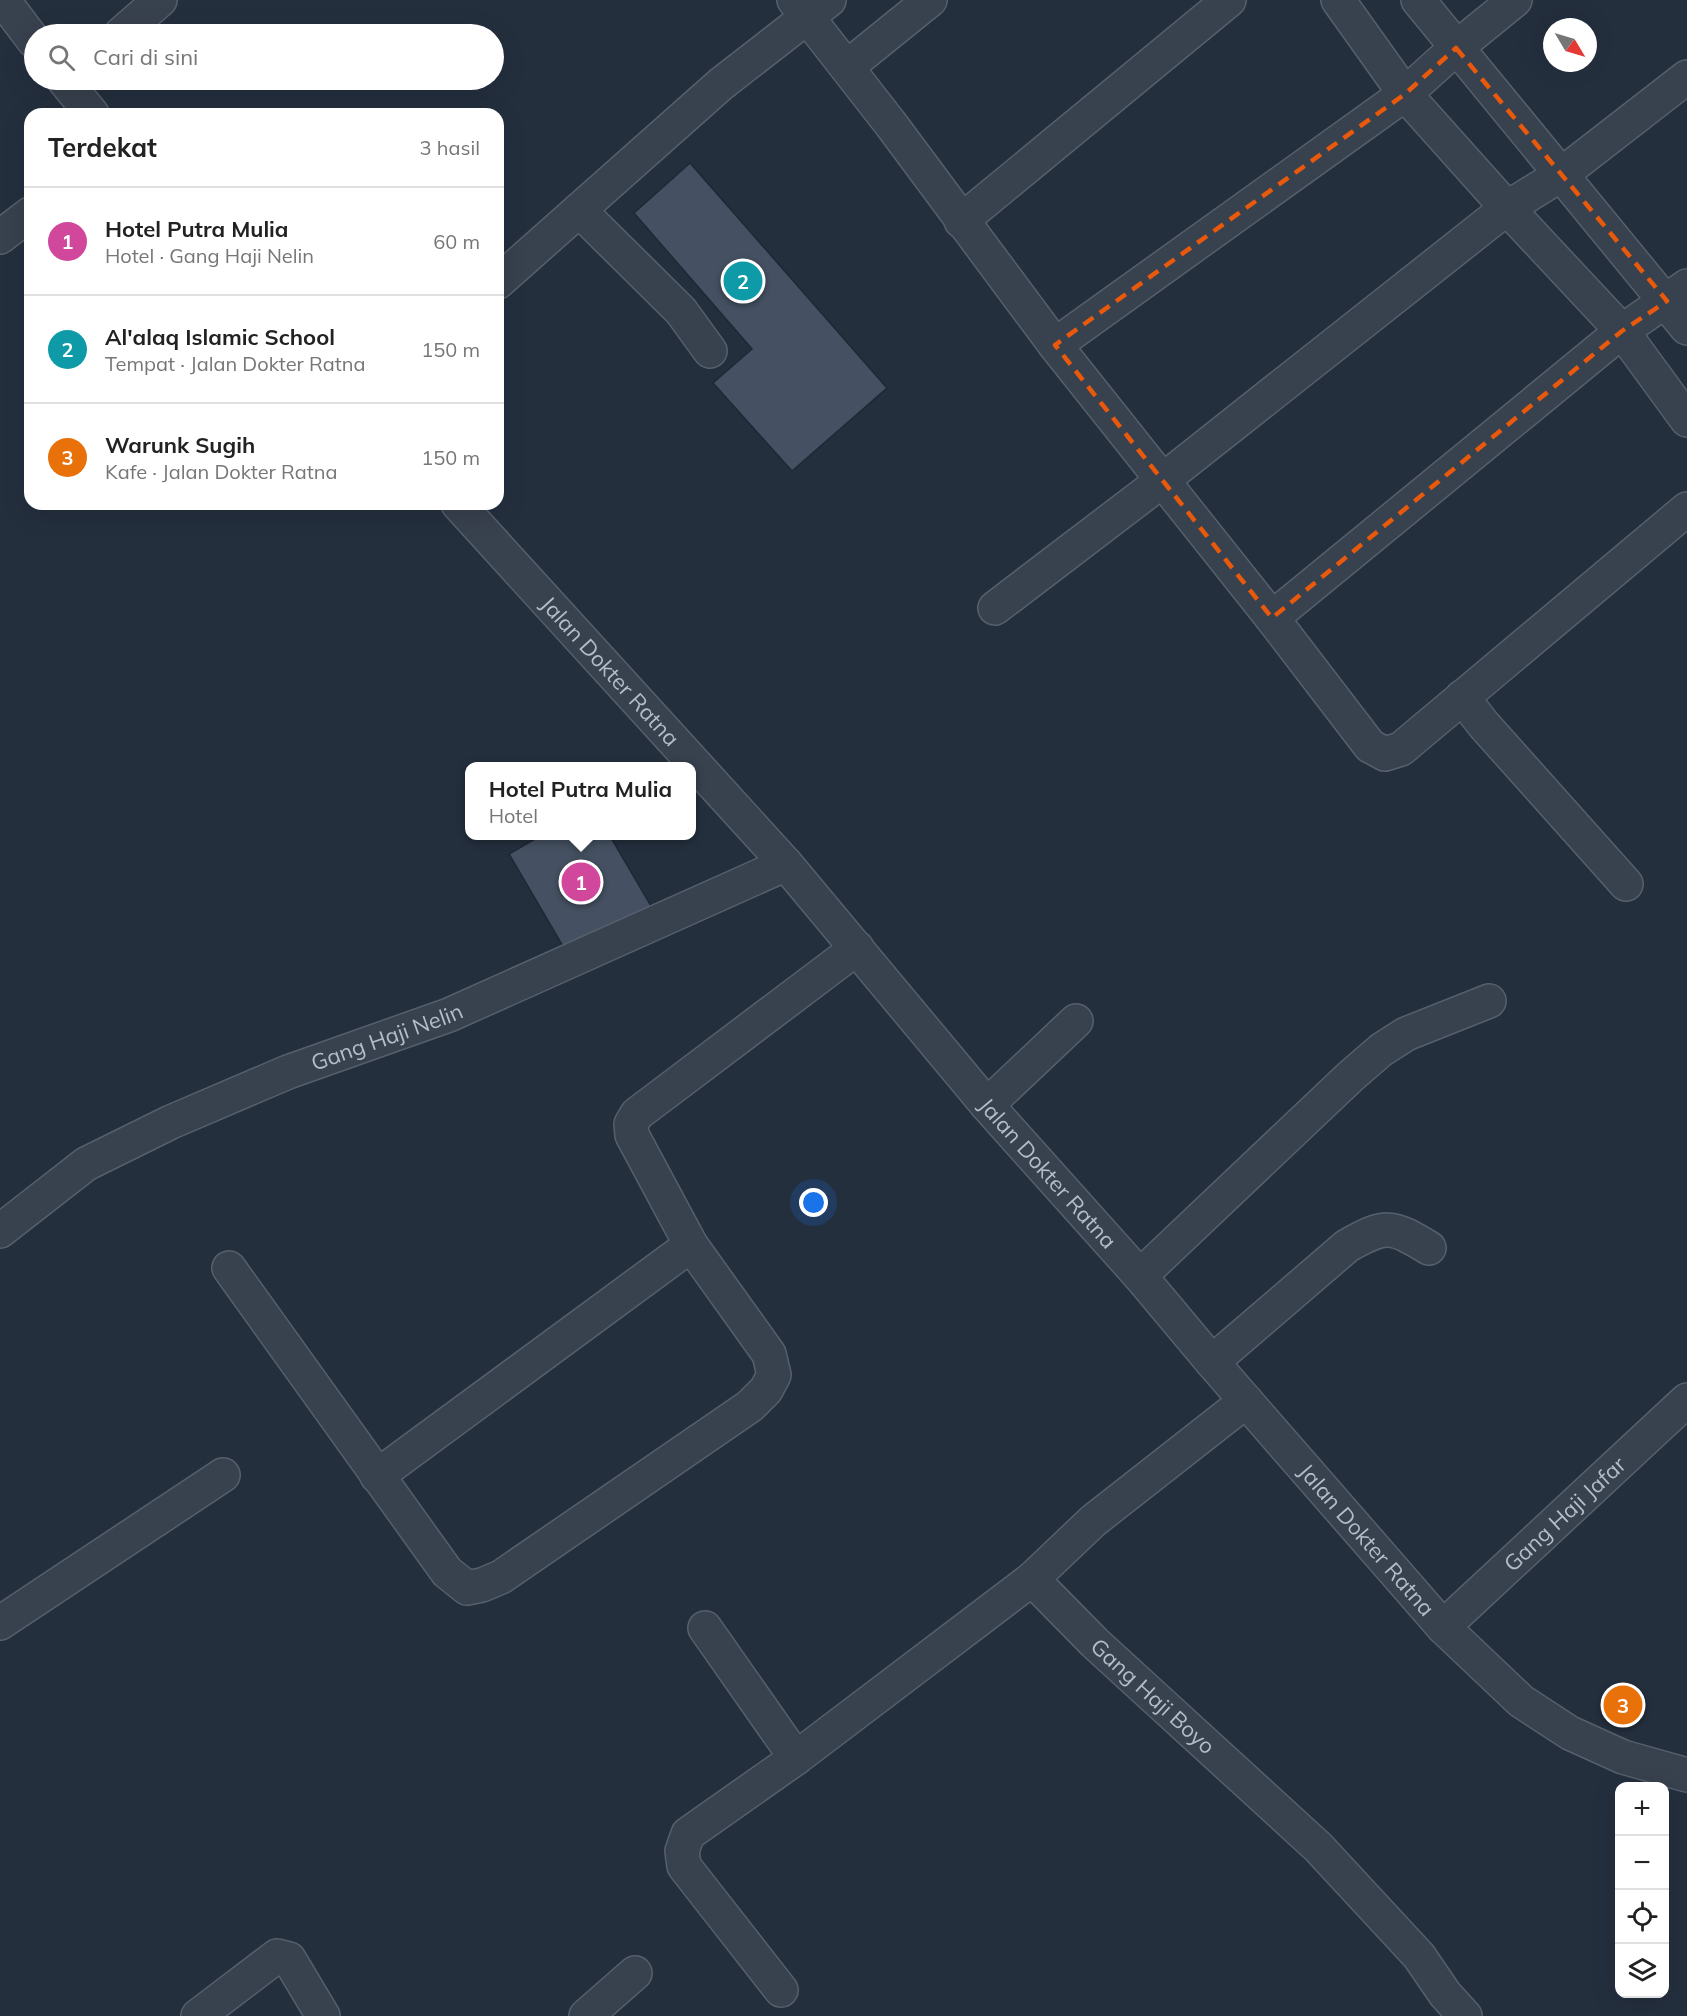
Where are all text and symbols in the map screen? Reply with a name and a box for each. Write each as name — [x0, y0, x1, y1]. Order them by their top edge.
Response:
north arrow — [1543, 18, 1597, 72]
search box — [24, 24, 504, 90]
icon: search — [45, 41, 78, 74]
text: Cari di sini — [93, 43, 198, 71]
text: Terdekat — [48, 131, 157, 164]
text: 3 hasil — [420, 135, 480, 160]
text: Hotel Putra Mulia — [105, 215, 289, 243]
text: 1 — [62, 229, 74, 254]
text: 60 m — [433, 229, 480, 254]
text: Hotel · Gang Haji Nelin — [105, 243, 314, 268]
pin: 2 — [724, 258, 762, 304]
text: Al'alaq Islamic School — [105, 323, 335, 351]
text: 2 — [62, 337, 74, 362]
text: 150 m — [421, 337, 480, 362]
text: Tempat · Jalan Dokter Ratna — [105, 351, 366, 376]
text: Warunk Sugih — [105, 431, 255, 459]
text: 3 — [62, 445, 74, 470]
text: 150 m — [421, 445, 480, 470]
text: Kafe · Jalan Dokter Ratna — [105, 459, 338, 484]
street label: Jalan Dokter Ratna — [535, 590, 686, 752]
popup — [465, 762, 696, 840]
text: Hotel Putra Mulia — [489, 775, 672, 803]
text: Hotel — [489, 803, 538, 828]
pin: 1 — [562, 860, 600, 904]
street label: Gang Haji Nelin — [307, 997, 467, 1077]
street label: Jalan Dokter Ratna — [973, 1092, 1123, 1254]
your location — [799, 1188, 828, 1217]
street label: Gang Haji Jafar — [1498, 1450, 1631, 1577]
street label: Jalan Dokter Ratna — [1293, 1458, 1441, 1622]
street label: Gang Haji Boyo — [1085, 1632, 1221, 1760]
pin: 3 — [1604, 1682, 1642, 1728]
map controls — [1615, 1782, 1669, 1998]
button: + — [1615, 1782, 1669, 1836]
button: − — [1615, 1836, 1669, 1890]
button: locate — [1615, 1890, 1669, 1944]
button: layers — [1615, 1944, 1669, 1998]

